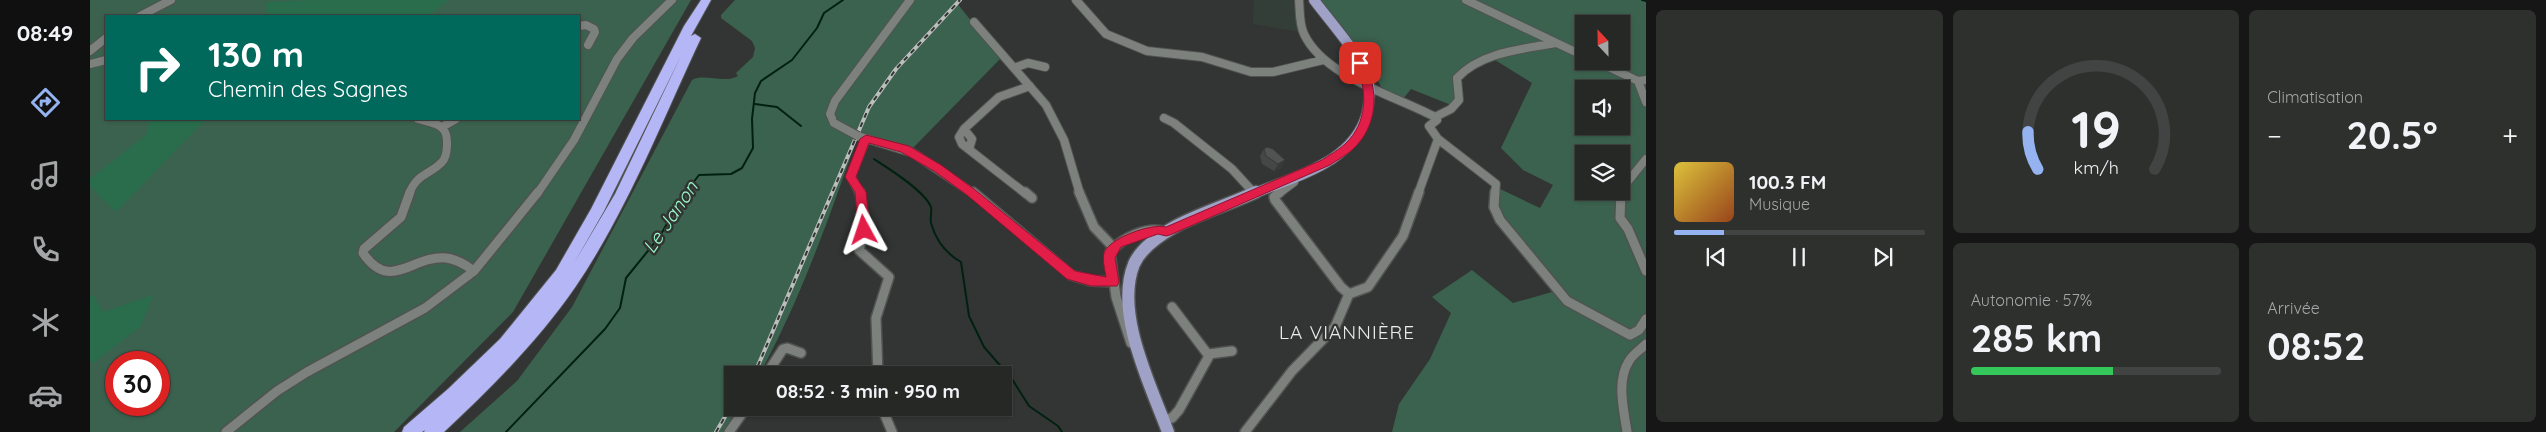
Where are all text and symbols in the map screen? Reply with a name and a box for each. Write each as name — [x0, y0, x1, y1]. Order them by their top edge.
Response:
north arrow — [1575, 15, 1630, 70]
map controls — [1575, 15, 1630, 200]
text: 08:49 — [17, 19, 73, 47]
text: 130 m — [208, 32, 304, 76]
icon: right — [125, 35, 190, 100]
pin — [1339, 42, 1381, 84]
icon: arrive — [1346, 49, 1374, 77]
text: Chemin des Sagnes — [208, 75, 408, 103]
button: sound — [1575, 80, 1630, 135]
icon: directions — [28, 85, 63, 120]
text: Climatisation — [2267, 87, 2363, 107]
text: 19 — [2071, 96, 2121, 161]
text: 20.5° — [2346, 111, 2438, 159]
text: − — [2267, 118, 2282, 153]
text: + — [2502, 118, 2518, 153]
button: layers — [1575, 145, 1630, 200]
text: km/h — [2073, 156, 2119, 178]
icon: music — [28, 158, 63, 193]
text: 100.3 FM — [1749, 170, 1826, 194]
water label: Le Janon — [637, 176, 703, 258]
text: Musique — [1749, 194, 1810, 214]
position arrow — [837, 203, 889, 255]
icon: phone — [28, 232, 63, 267]
icon: previous — [1702, 243, 1730, 271]
icon: pause — [1785, 243, 1813, 271]
icon: next — [1869, 243, 1897, 271]
text: Autonomie · 57% — [1971, 290, 2092, 310]
text: Arrivée — [2267, 298, 2320, 318]
icon: climate — [28, 305, 63, 340]
text: 285 km — [1971, 314, 2102, 362]
district label: LA VIANNIÈRE — [1279, 320, 1415, 344]
text: 08:52 — [2267, 322, 2365, 370]
speed limit sign: 30 — [105, 351, 170, 416]
icon: car — [28, 378, 63, 413]
text: 08:52 · 3 min · 950 m — [776, 379, 960, 403]

